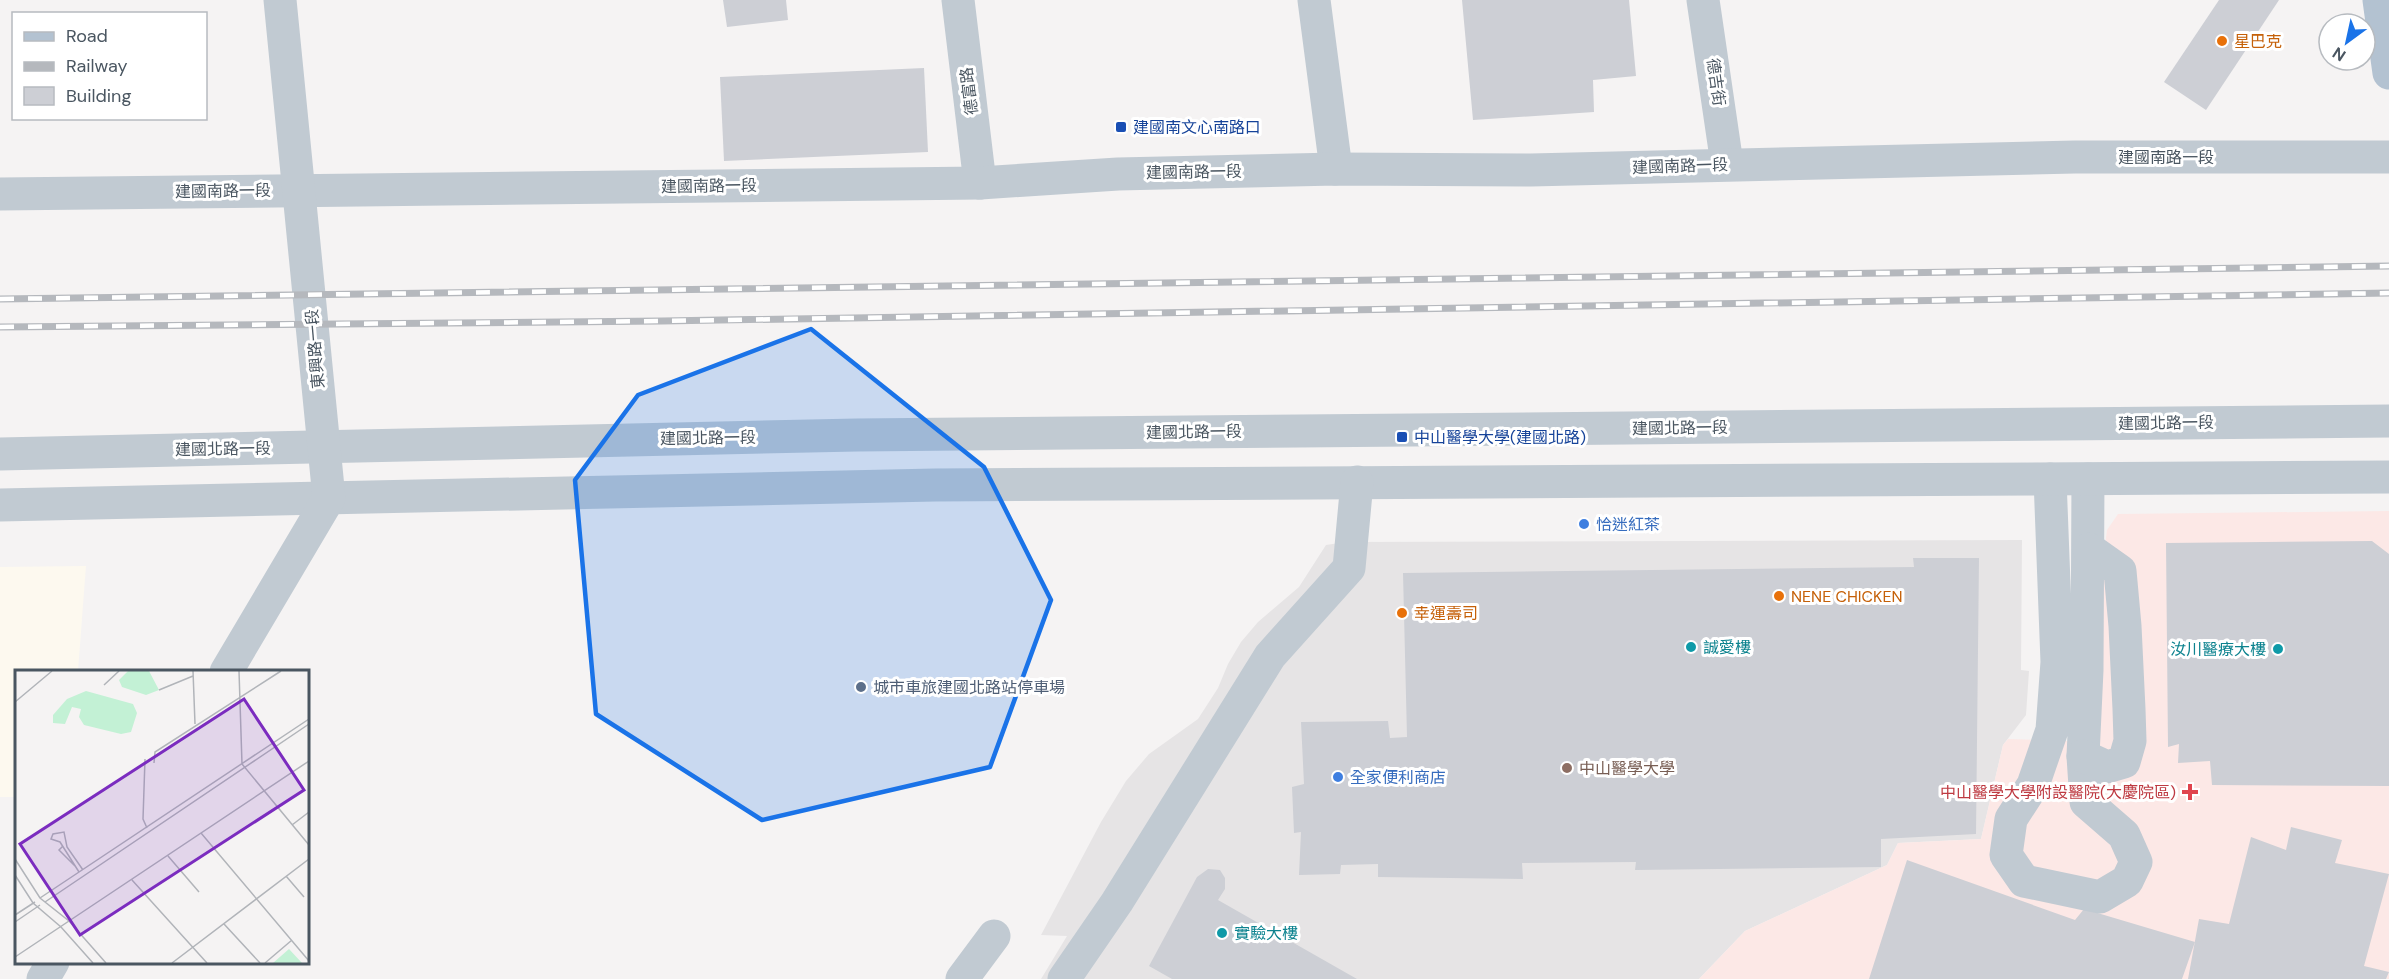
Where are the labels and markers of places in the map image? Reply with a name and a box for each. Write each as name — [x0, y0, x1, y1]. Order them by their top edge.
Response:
place label: 星巴克 — [2234, 31, 2282, 52]
marker: 星巴克 — [2215, 34, 2229, 48]
place label: 建國南文心南路口 — [1133, 117, 1261, 138]
marker: 建國南文心南路口 — [1114, 120, 1128, 134]
place label: 中山醫學大學(建國北路) — [1414, 427, 1586, 448]
marker: 中山醫學大學(建國北路) — [1395, 430, 1409, 444]
place label: 恰迷紅茶 — [1596, 514, 1660, 535]
marker: 恰迷紅茶 — [1577, 517, 1591, 531]
place label: NENE CHICKEN — [1791, 586, 1902, 607]
marker: NENE CHICKEN — [1772, 589, 1786, 603]
place label: 幸運壽司 — [1414, 603, 1478, 624]
marker: 幸運壽司 — [1395, 606, 1409, 620]
place label: 誠愛樓 — [1703, 637, 1751, 658]
place label: 汝川醫療大樓 — [2170, 639, 2266, 660]
marker: 誠愛樓 — [1684, 640, 1698, 654]
marker: 汝川醫療大樓 — [2271, 642, 2285, 656]
place label: 城市車旅建國北路站停車場 — [873, 677, 1065, 698]
marker: 城市車旅建國北路站停車場 — [854, 680, 868, 694]
place label: 中山醫學大學 — [1579, 758, 1675, 779]
marker: 中山醫學大學 — [1560, 761, 1574, 775]
place label: 全家便利商店 — [1350, 767, 1446, 788]
marker: 全家便利商店 — [1331, 770, 1345, 784]
place label: 中山醫學大學附設醫院(大慶院區) — [1940, 782, 2176, 803]
marker: 中山醫學大學附設醫院(大慶院區) — [2181, 783, 2199, 801]
place label: 實驗大樓 — [1234, 923, 1298, 944]
marker: 實驗大樓 — [1215, 926, 1229, 940]

